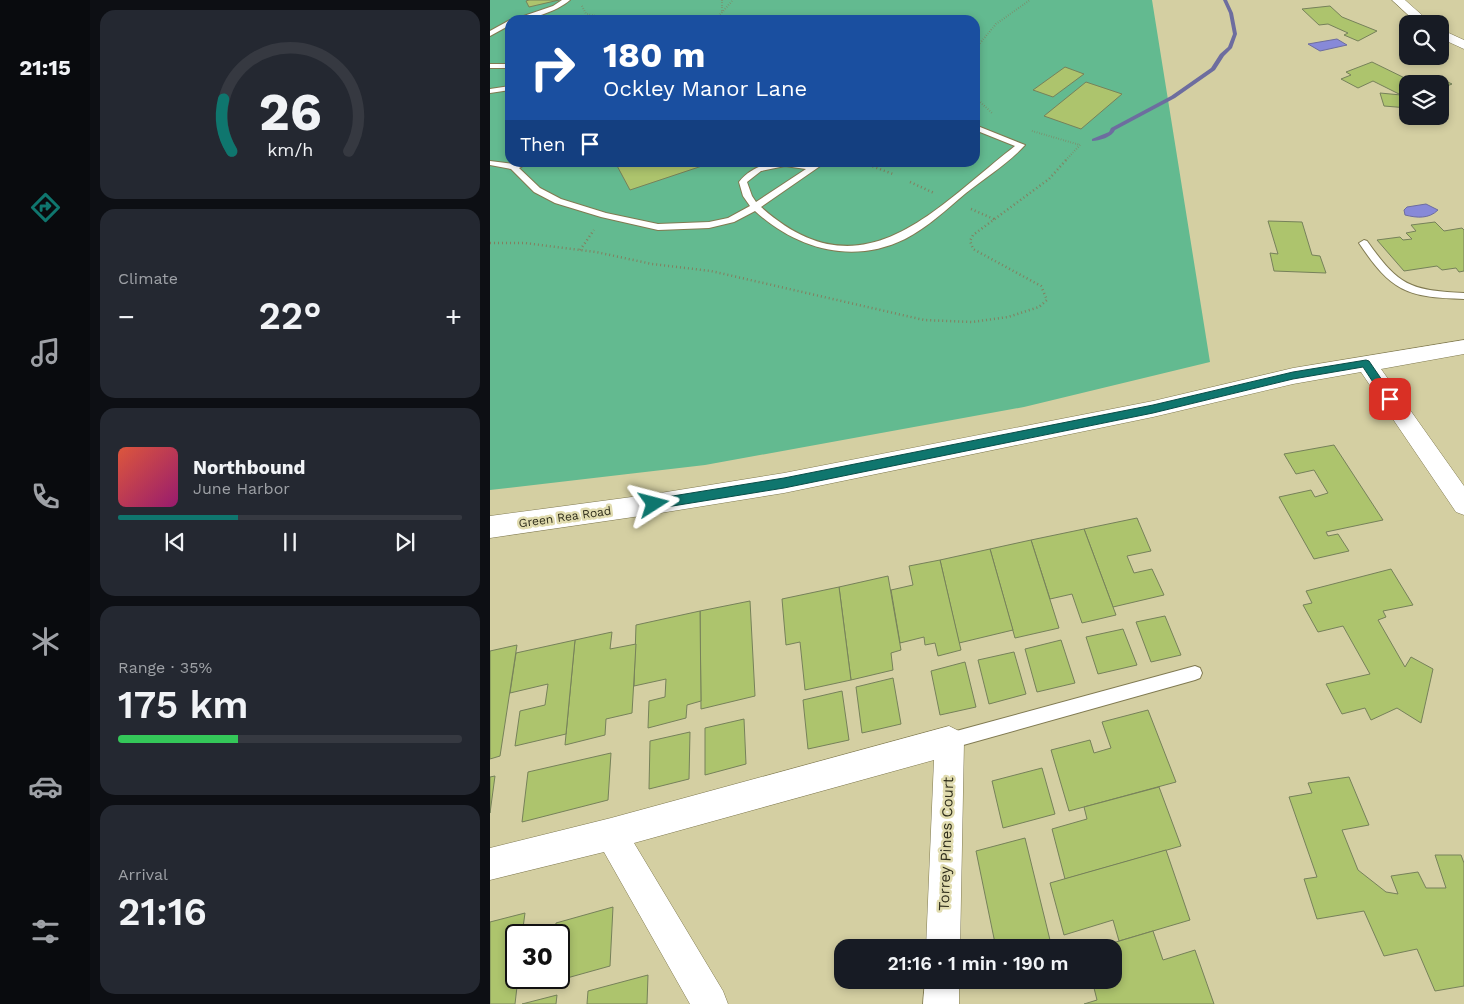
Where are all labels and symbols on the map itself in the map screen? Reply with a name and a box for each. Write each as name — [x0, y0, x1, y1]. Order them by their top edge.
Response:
pin — [1369, 378, 1411, 420]
position arrow — [627, 477, 679, 529]
street label: Green Rea Road — [518, 504, 612, 530]
street label: Torrey Pines Court — [935, 776, 957, 911]
speed limit sign: 30 — [505, 924, 570, 989]

